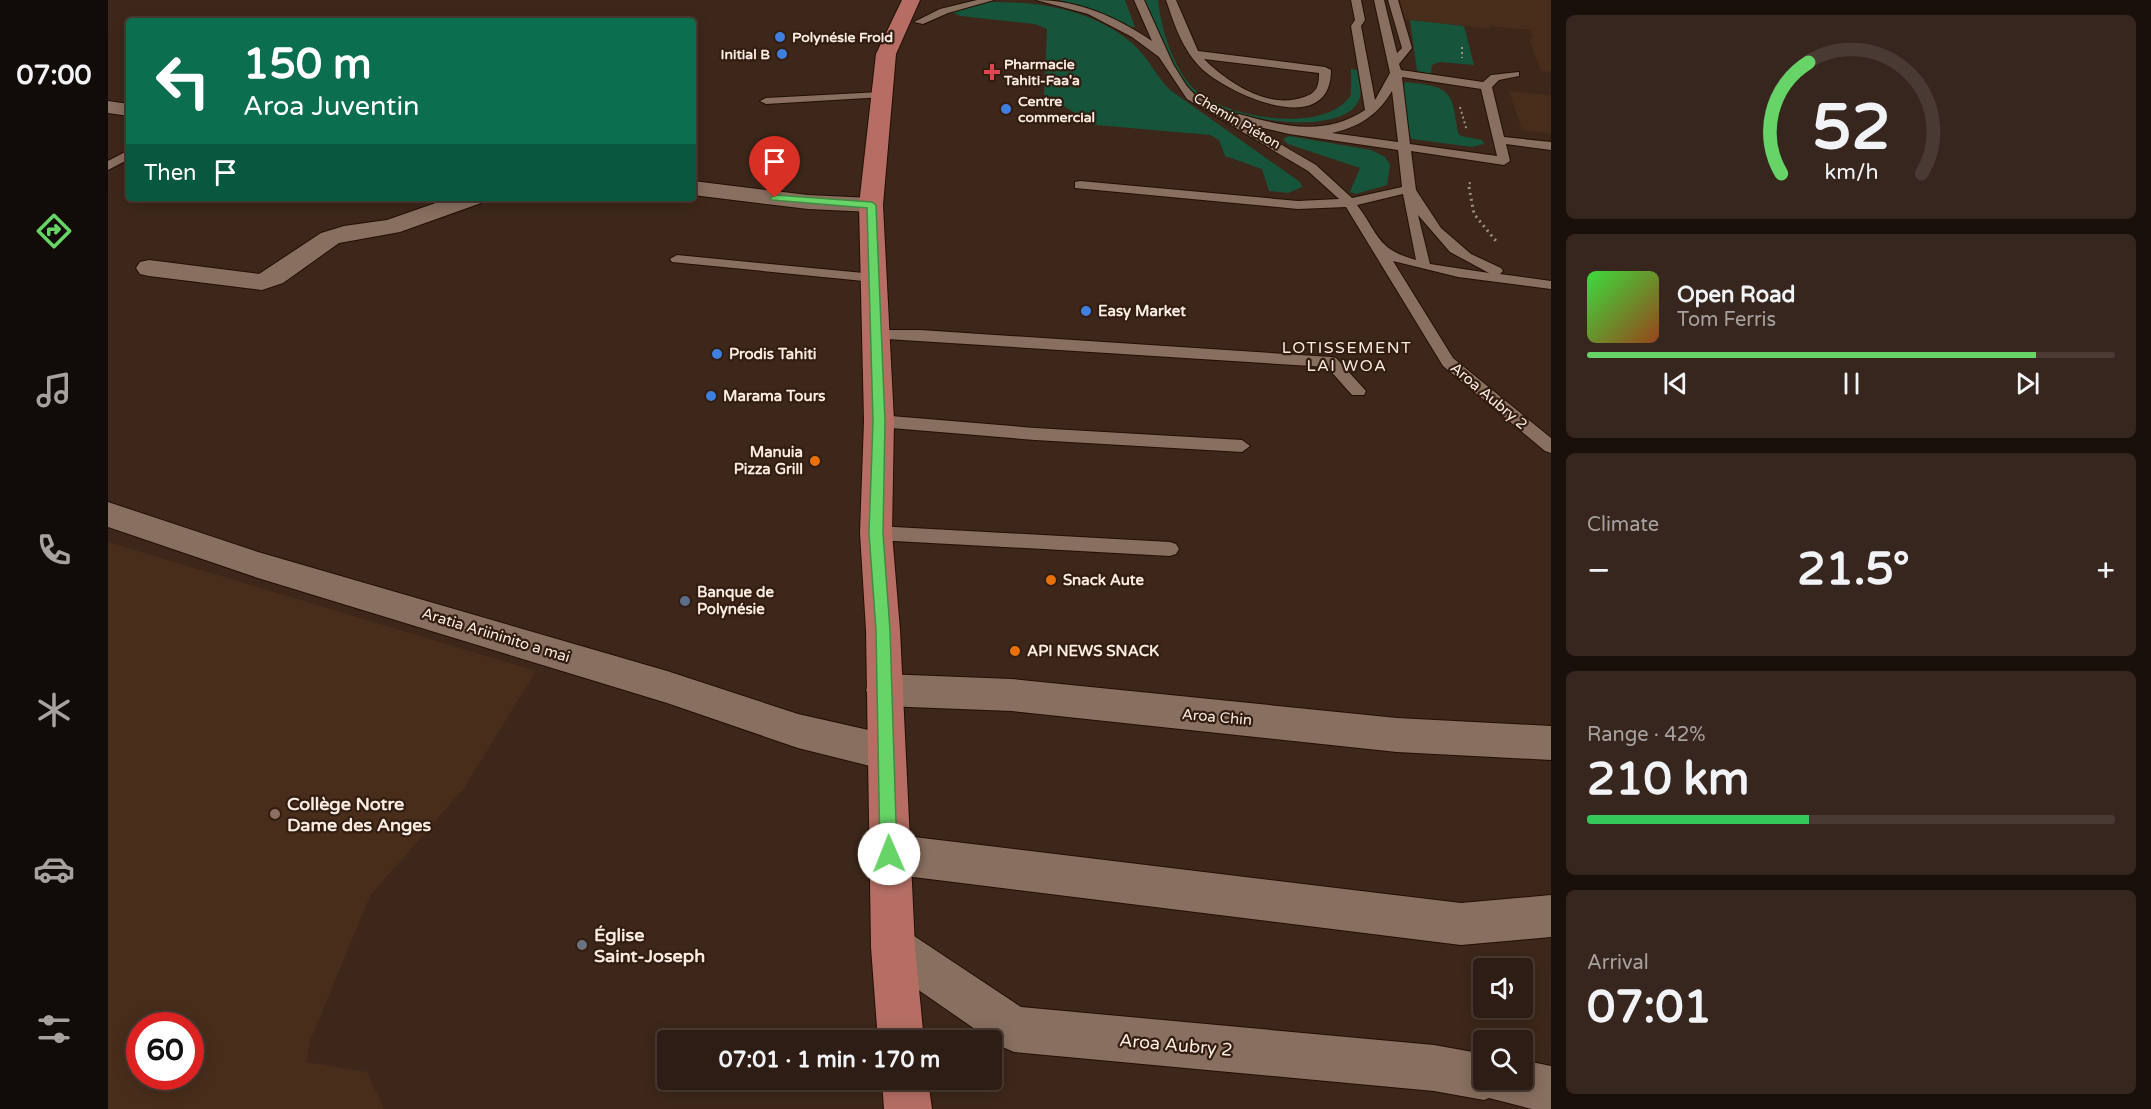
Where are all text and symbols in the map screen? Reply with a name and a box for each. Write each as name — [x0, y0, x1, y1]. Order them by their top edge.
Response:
place label: Polynésie Froid — [792, 29, 893, 46]
marker: Polynésie Froid — [773, 30, 787, 44]
text: 150 m — [243, 39, 372, 90]
icon: left — [144, 42, 222, 120]
place label: Initial B — [721, 46, 770, 63]
marker: Initial B — [775, 47, 789, 61]
place label: Pharmacie Tahiti-Faa'a — [1003, 56, 1080, 89]
text: 07:00 — [17, 59, 91, 92]
marker: Pharmacie Tahiti-Faa'a — [985, 65, 999, 79]
street label: Chemin Piéton — [1190, 89, 1284, 153]
text: Aroa Juventin — [243, 90, 420, 123]
text: 52 — [1812, 91, 1890, 166]
place label: Centre commercial — [1018, 93, 1095, 126]
marker: Centre commercial — [999, 102, 1013, 116]
pin — [749, 136, 800, 198]
icon: arrive — [758, 145, 791, 178]
icon: arrive — [209, 156, 242, 189]
text: km/h — [1824, 159, 1878, 185]
text: Then — [144, 160, 197, 186]
icon: directions — [33, 210, 75, 252]
text: Open Road — [1677, 282, 1795, 308]
place label: Easy Market — [1098, 302, 1186, 321]
marker: Easy Market — [1079, 304, 1093, 318]
text: Tom Ferris — [1677, 308, 1776, 332]
district label: LOTISSEMENT LAI WOA — [1282, 338, 1412, 376]
place label: Prodis Tahiti — [729, 345, 817, 363]
marker: Prodis Tahiti — [710, 347, 724, 361]
street label: Aroa Aubry 2 — [1447, 359, 1531, 433]
icon: previous — [1659, 367, 1692, 400]
icon: pause — [1835, 367, 1868, 400]
icon: next — [2011, 367, 2044, 400]
icon: music — [33, 369, 75, 411]
place label: Marama Tours — [723, 387, 826, 405]
marker: Marama Tours — [704, 389, 718, 403]
place label: Manuia Pizza Grill — [734, 443, 803, 478]
marker: Manuia Pizza Grill — [808, 454, 822, 468]
text: Climate — [1587, 513, 1659, 537]
icon: phone — [33, 529, 75, 571]
text: 21.5° — [1797, 543, 1910, 597]
text: − — [1587, 551, 1611, 590]
text: + — [2096, 551, 2115, 590]
place label: Snack Aute — [1063, 571, 1144, 589]
marker: Snack Aute — [1044, 573, 1058, 587]
place label: Banque de Polynésie — [697, 583, 774, 619]
marker: Banque de Polynésie — [678, 594, 692, 608]
street label: Aratia Ariininito a mai — [420, 604, 572, 666]
place label: API NEWS SNACK — [1027, 642, 1159, 660]
marker: API NEWS SNACK — [1008, 644, 1022, 658]
icon: climate — [33, 689, 75, 731]
street label: Aroa Chin — [1181, 705, 1253, 729]
text: Range · 42% — [1587, 723, 1706, 747]
text: 210 km — [1587, 753, 1749, 807]
place label: Collège Notre Dame des Anges — [287, 793, 432, 836]
marker: Collège Notre Dame des Anges — [268, 807, 282, 821]
position arrow — [857, 822, 921, 886]
icon: car — [33, 848, 75, 890]
place label: Église Saint-Joseph — [594, 924, 705, 967]
marker: Église Saint-Joseph — [575, 938, 589, 952]
text: Arrival — [1587, 951, 1649, 975]
map controls — [1473, 958, 1533, 1090]
button: sound — [1473, 958, 1533, 1018]
text: 07:01 — [1587, 981, 1712, 1035]
icon: filters — [33, 1008, 75, 1050]
speed limit sign: 60 — [126, 1012, 204, 1090]
street label: Aroa Aubry 2 — [1118, 1029, 1234, 1061]
button: search — [1473, 1030, 1533, 1090]
text: 07:01 · 1 min · 170 m — [719, 1047, 940, 1073]

